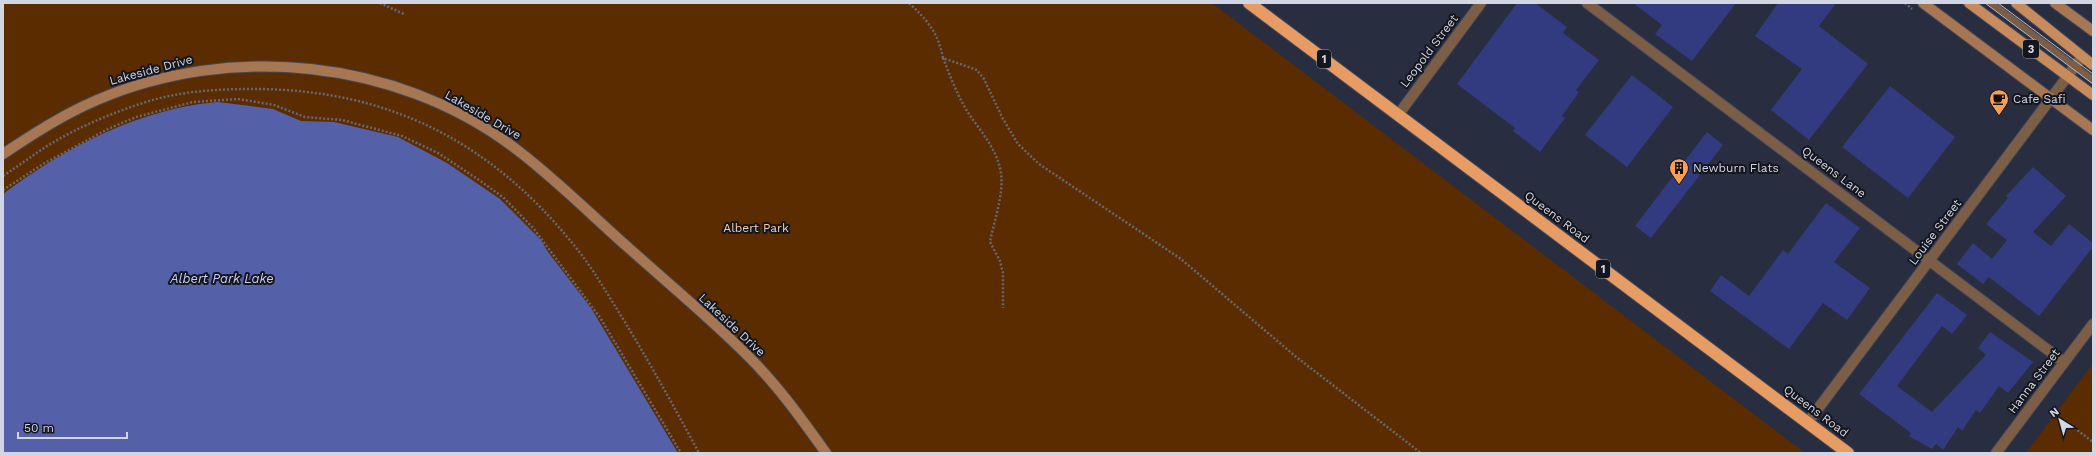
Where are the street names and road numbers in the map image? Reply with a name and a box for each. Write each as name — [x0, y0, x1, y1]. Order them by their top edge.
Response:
street label: Leopold Street — [1397, 12, 1461, 90]
road number: 3 — [2023, 40, 2039, 58]
road number: 1 — [1317, 50, 1331, 68]
street label: Lakeside Drive — [108, 52, 194, 88]
street label: Lakeside Drive — [443, 88, 524, 142]
street label: Queens Lane — [1799, 143, 1869, 201]
street label: Queens Road — [1522, 188, 1592, 246]
street label: Louise Street — [1906, 197, 1964, 267]
road number: 1 — [1596, 260, 1610, 278]
street label: Lakeside Drive — [696, 291, 768, 359]
street label: Hanna Street — [2005, 346, 2063, 416]
street label: Queens Road — [1781, 382, 1851, 440]

